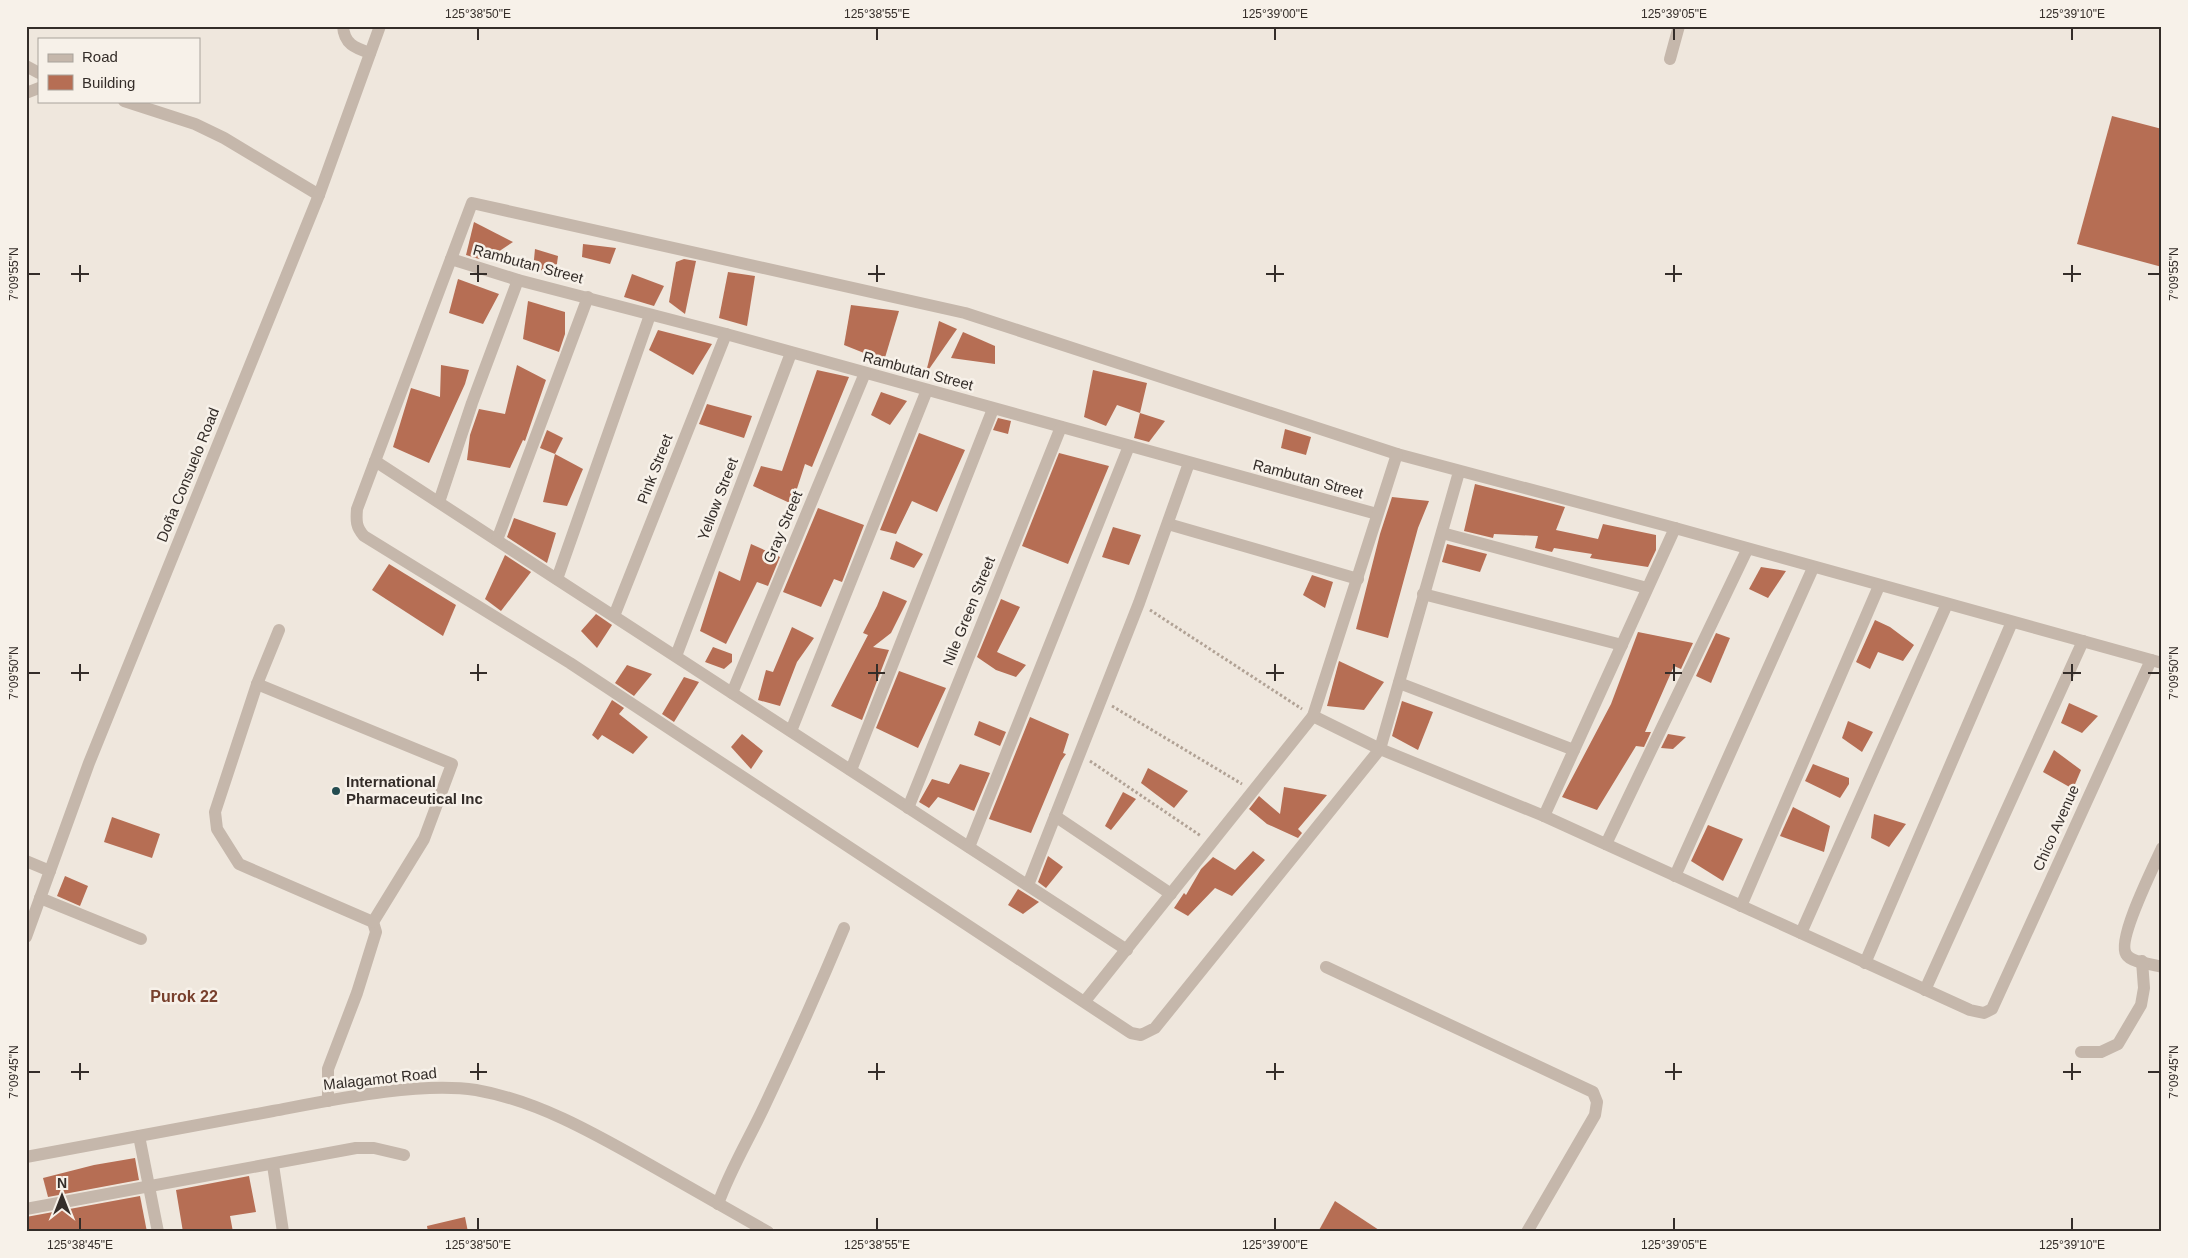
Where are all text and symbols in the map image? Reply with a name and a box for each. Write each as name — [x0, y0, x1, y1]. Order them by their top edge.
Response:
text: 125°38'50"E — [445, 7, 511, 21]
text: 125°38'55"E — [844, 7, 910, 21]
text: 125°39'00"E — [1242, 7, 1308, 21]
text: 125°39'05"E — [1641, 7, 1707, 21]
text: 125°39'10"E — [2039, 7, 2105, 21]
legend — [38, 38, 200, 102]
text: Road — [82, 48, 118, 65]
text: Building — [82, 74, 135, 91]
street label: Rambutan Street — [471, 241, 586, 287]
text: 7°09'55"N — [7, 247, 21, 301]
text: 7°09'55"N — [2167, 247, 2181, 301]
street label: Rambutan Street — [861, 348, 976, 394]
street label: Doña Consuelo Road — [153, 405, 222, 544]
street label: Pink Street — [633, 431, 676, 506]
street label: Yellow Street — [694, 454, 741, 542]
street label: Rambutan Street — [1251, 456, 1366, 502]
street label: Gray Street — [760, 487, 806, 565]
street label: Nile Green Street — [939, 553, 998, 668]
text: 7°09'50"N — [7, 646, 21, 700]
text: 7°09'50"N — [2167, 646, 2181, 700]
place label: International Pharmaceutical Inc — [346, 773, 483, 807]
street label: Chico Avenue — [2029, 782, 2082, 873]
marker: International Pharmaceutical Inc — [330, 785, 342, 797]
district label: Purok 22 — [150, 988, 218, 1005]
text: 7°09'45"N — [7, 1045, 21, 1099]
text: 7°09'45"N — [2167, 1045, 2181, 1099]
street label: Malagamot Road — [322, 1064, 438, 1093]
north arrow — [38, 1170, 88, 1220]
text: N — [57, 1175, 67, 1191]
text: 125°38'45"E — [47, 1238, 113, 1252]
text: 125°38'50"E — [445, 1238, 511, 1252]
text: 125°38'55"E — [844, 1238, 910, 1252]
text: 125°39'00"E — [1242, 1238, 1308, 1252]
text: 125°39'05"E — [1641, 1238, 1707, 1252]
text: 125°39'10"E — [2039, 1238, 2105, 1252]

